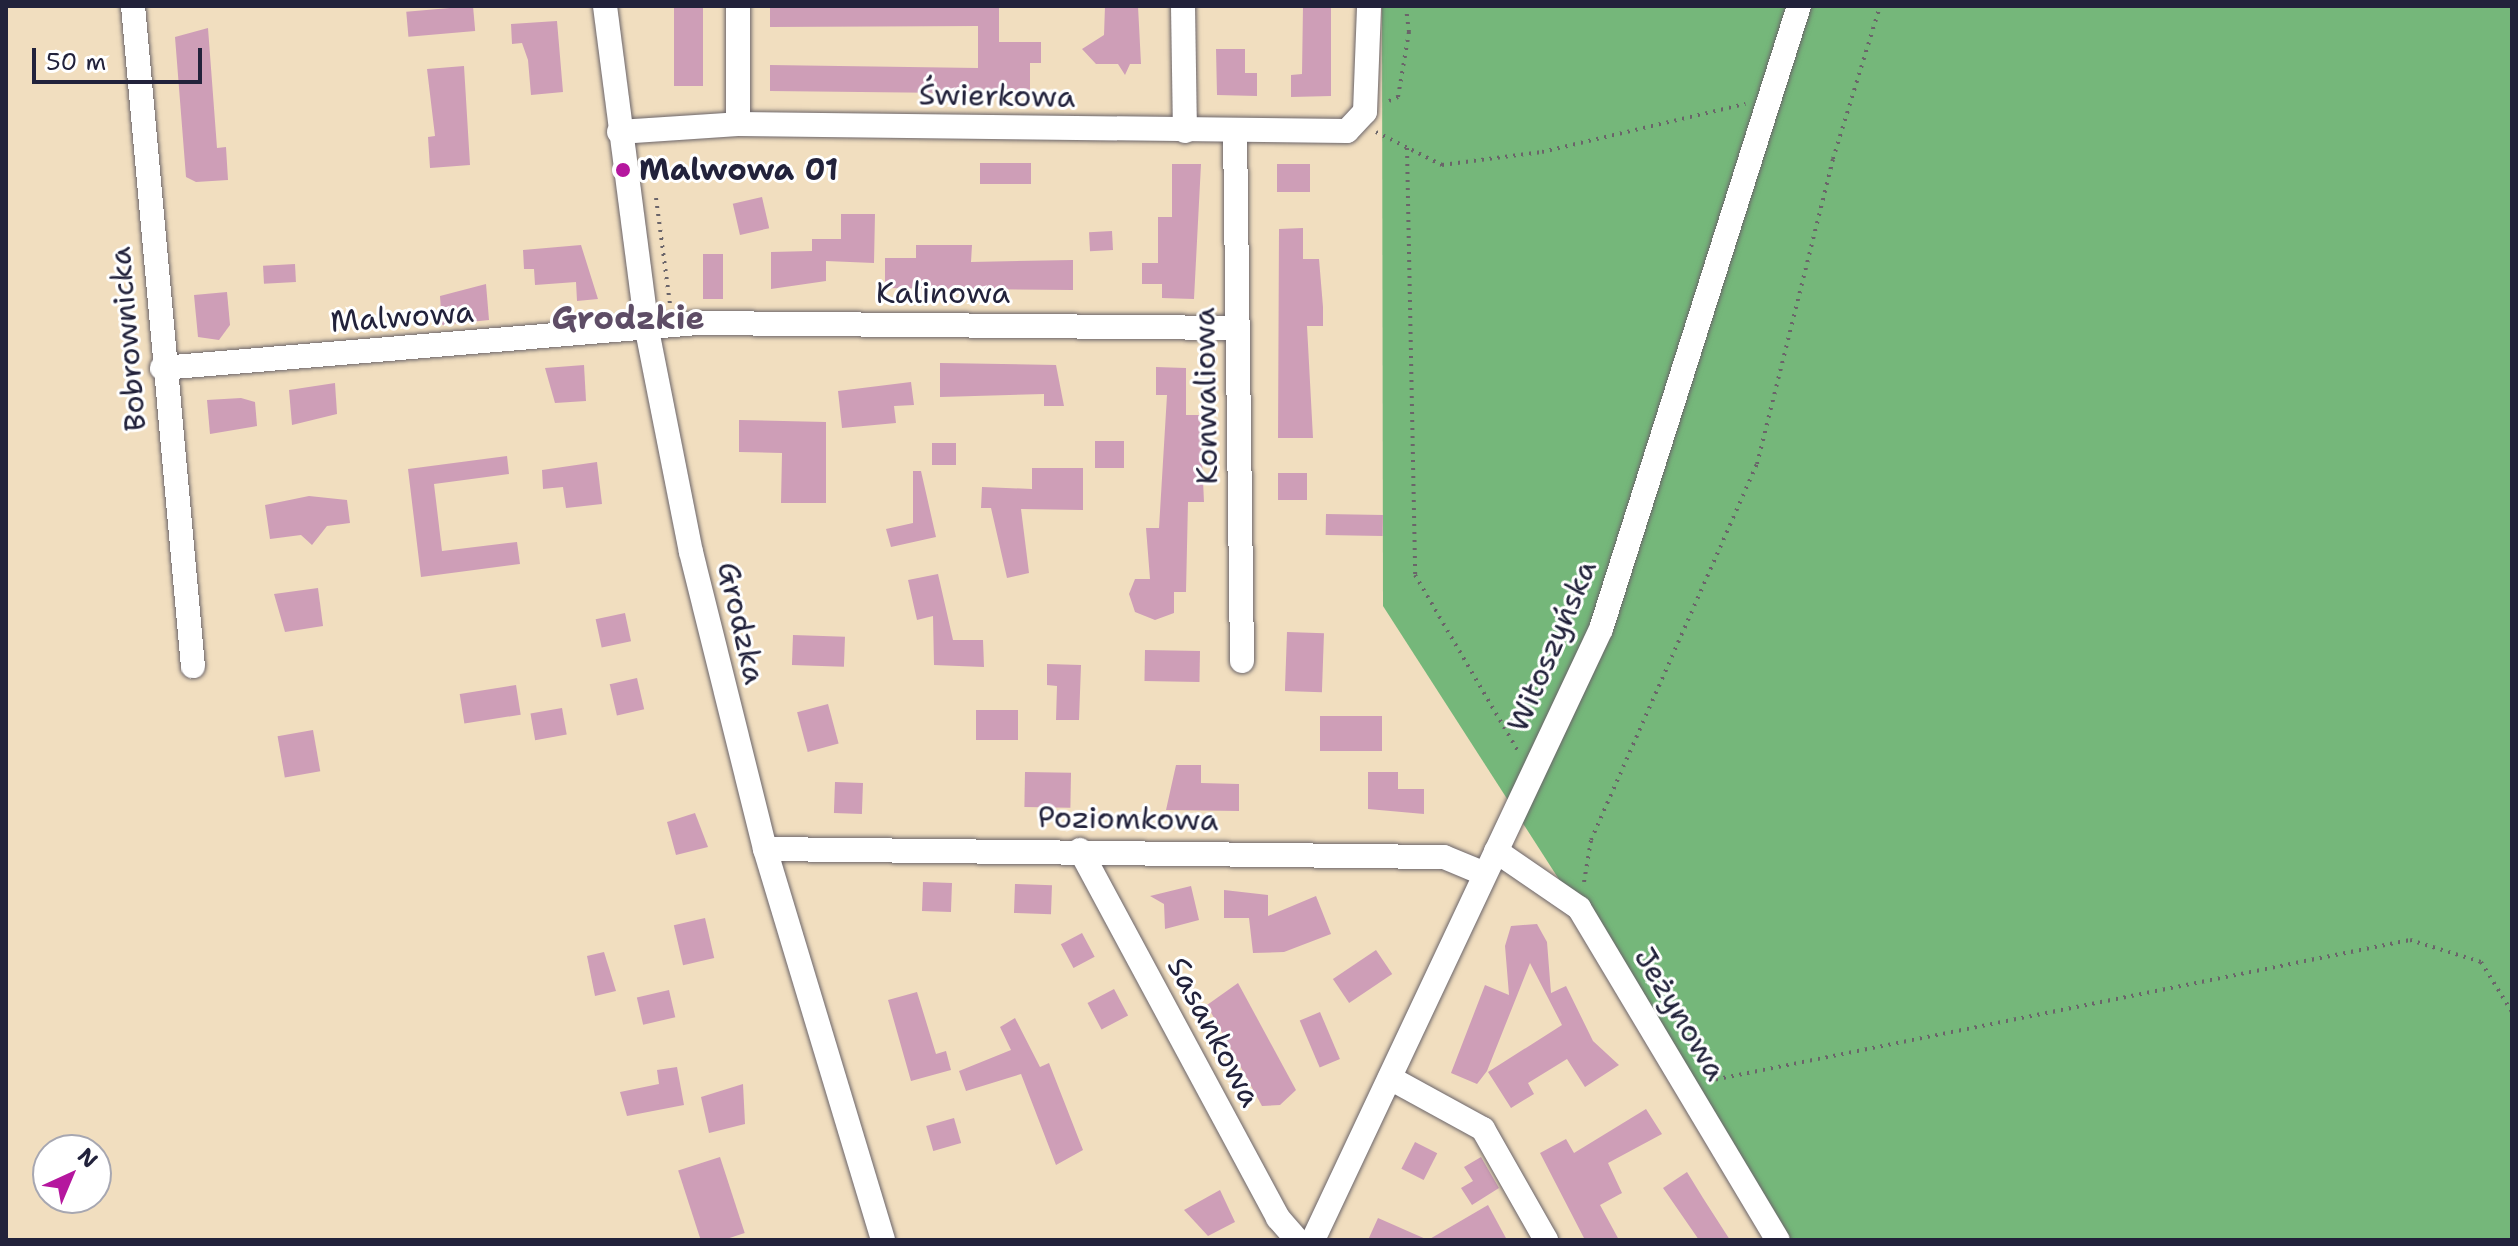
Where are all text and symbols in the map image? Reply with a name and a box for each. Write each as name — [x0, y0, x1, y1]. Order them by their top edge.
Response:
scale bar — [36, 32, 206, 82]
text: 50 m — [46, 46, 106, 78]
street label: Świerkowa — [918, 77, 1076, 115]
place label: Malwowa 01 — [639, 152, 838, 188]
marker: Malwowa 01 — [614, 161, 632, 179]
street label: Bobrownicka — [102, 245, 154, 433]
street label: Kalinowa — [876, 275, 1010, 311]
street label: Malwowa — [329, 294, 475, 340]
district label: Grodzkie — [551, 299, 705, 337]
street label: Konwaliowa — [1186, 307, 1226, 485]
street label: Witoszyńska — [1500, 555, 1604, 737]
street label: Grodzka — [709, 558, 773, 688]
street label: Poziomkowa — [1037, 799, 1219, 839]
street label: Jeżynowa — [1626, 941, 1734, 1087]
street label: Sasankowa — [1160, 951, 1268, 1113]
north arrow — [32, 1134, 112, 1214]
text: N — [71, 1141, 104, 1174]

